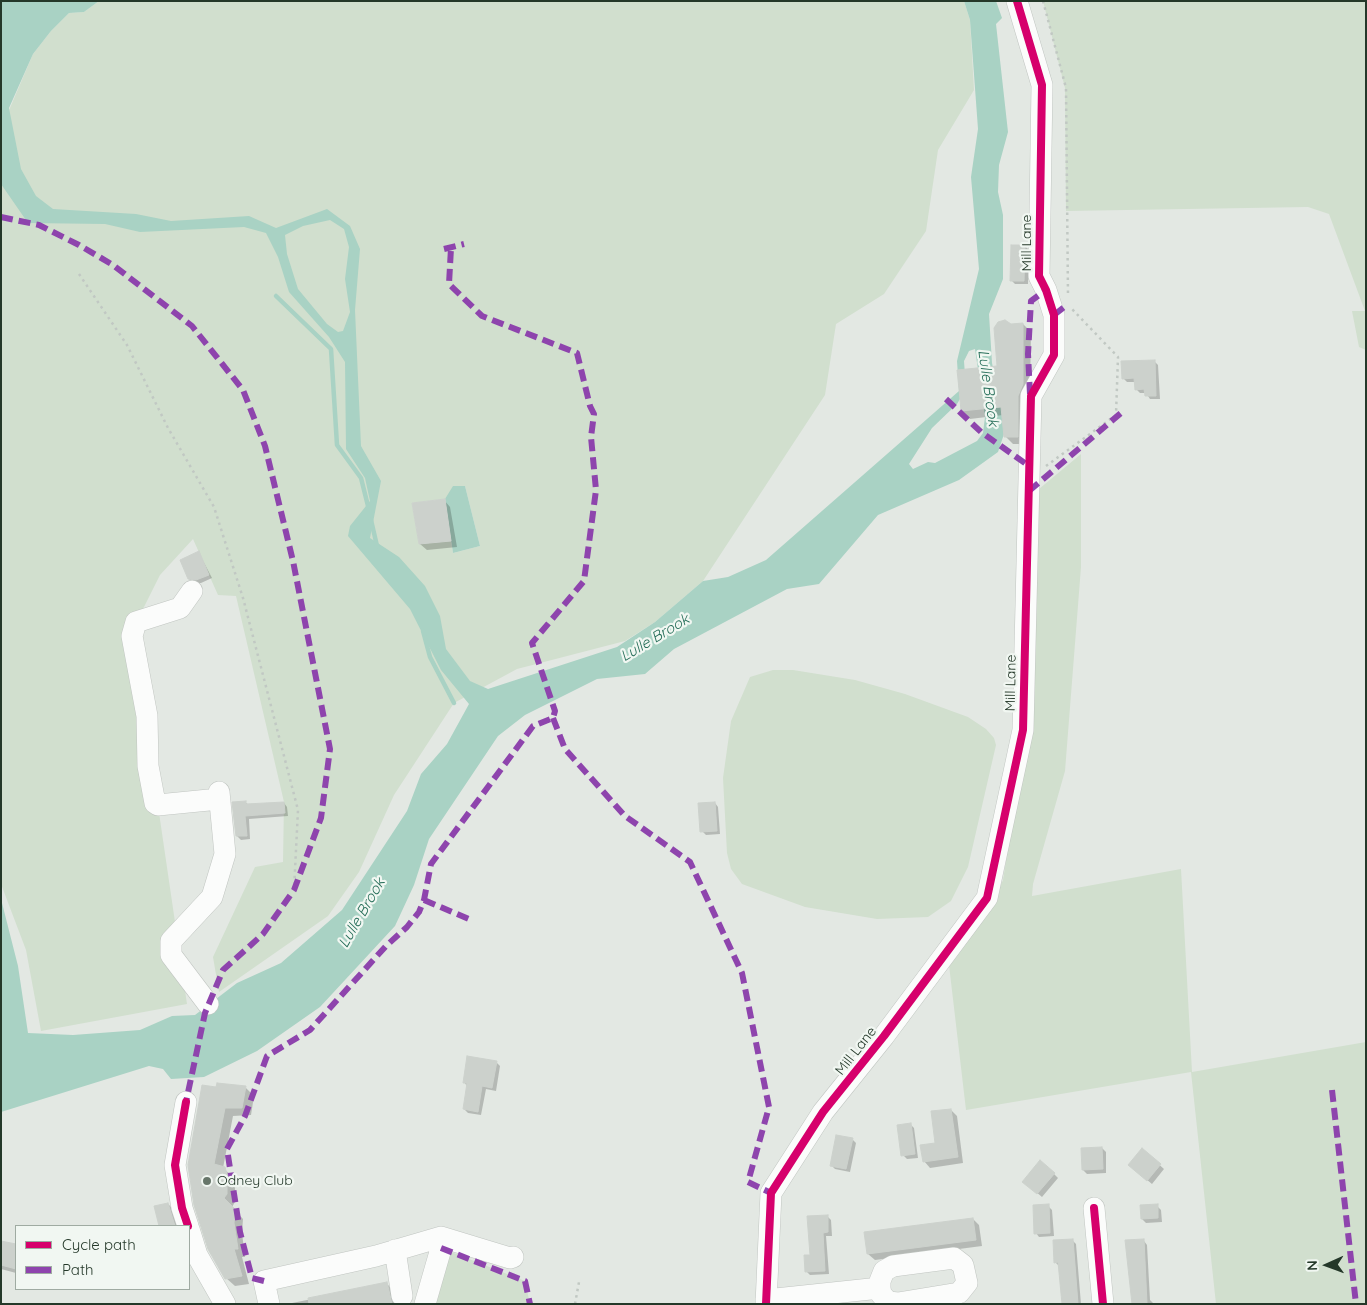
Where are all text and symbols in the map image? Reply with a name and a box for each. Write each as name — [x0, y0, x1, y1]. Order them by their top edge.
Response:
street label: Mill Lane — [1019, 215, 1035, 271]
water label: Lulle Brook — [974, 349, 1002, 427]
water label: Lulle Brook — [617, 610, 693, 666]
street label: Mill Lane — [1002, 654, 1020, 712]
water label: Lulle Brook — [335, 875, 389, 951]
street label: Mill Lane — [832, 1023, 880, 1079]
place label: Odney Club — [217, 1173, 293, 1189]
marker: Odney Club — [201, 1175, 213, 1187]
legend — [15, 1225, 190, 1290]
text: Cycle path — [62, 1235, 136, 1254]
north arrow — [1302, 1240, 1352, 1290]
text: Path — [62, 1260, 94, 1279]
text: N — [1303, 1260, 1321, 1271]

